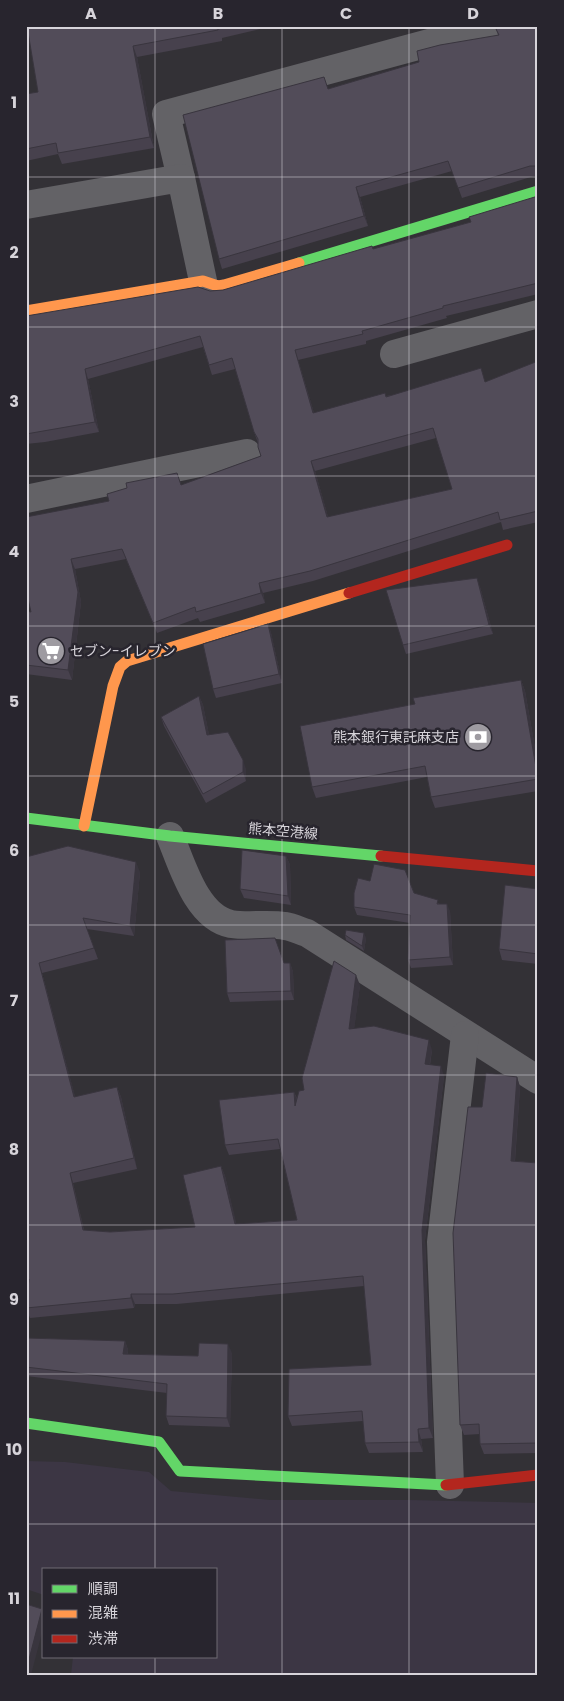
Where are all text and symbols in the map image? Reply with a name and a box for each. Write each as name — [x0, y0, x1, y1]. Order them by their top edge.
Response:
text: A — [85, 2, 97, 25]
text: B — [213, 2, 223, 25]
text: C — [340, 2, 352, 25]
text: D — [467, 2, 479, 25]
text: 1 — [11, 91, 17, 114]
text: 2 — [9, 241, 19, 264]
text: 3 — [9, 390, 19, 413]
text: 4 — [9, 540, 20, 563]
supermarket icon: セブン-イレブン — [36, 636, 66, 666]
place label: セブン-イレブン — [70, 641, 176, 661]
text: 5 — [9, 690, 19, 713]
bank icon: 熊本銀行東託麻支店 — [463, 722, 493, 752]
place label: 熊本銀行東託麻支店 — [333, 727, 459, 747]
street label: 熊本空港線 — [247, 818, 319, 844]
text: 6 — [9, 839, 19, 862]
text: 7 — [10, 989, 19, 1012]
text: 8 — [9, 1138, 19, 1161]
text: 9 — [9, 1288, 19, 1311]
text: 10 — [6, 1438, 22, 1461]
legend — [42, 1568, 218, 1658]
text: 順調 — [88, 1578, 118, 1599]
text: 11 — [8, 1587, 20, 1610]
text: 混雑 — [88, 1602, 118, 1623]
text: 渋滞 — [88, 1628, 118, 1649]

